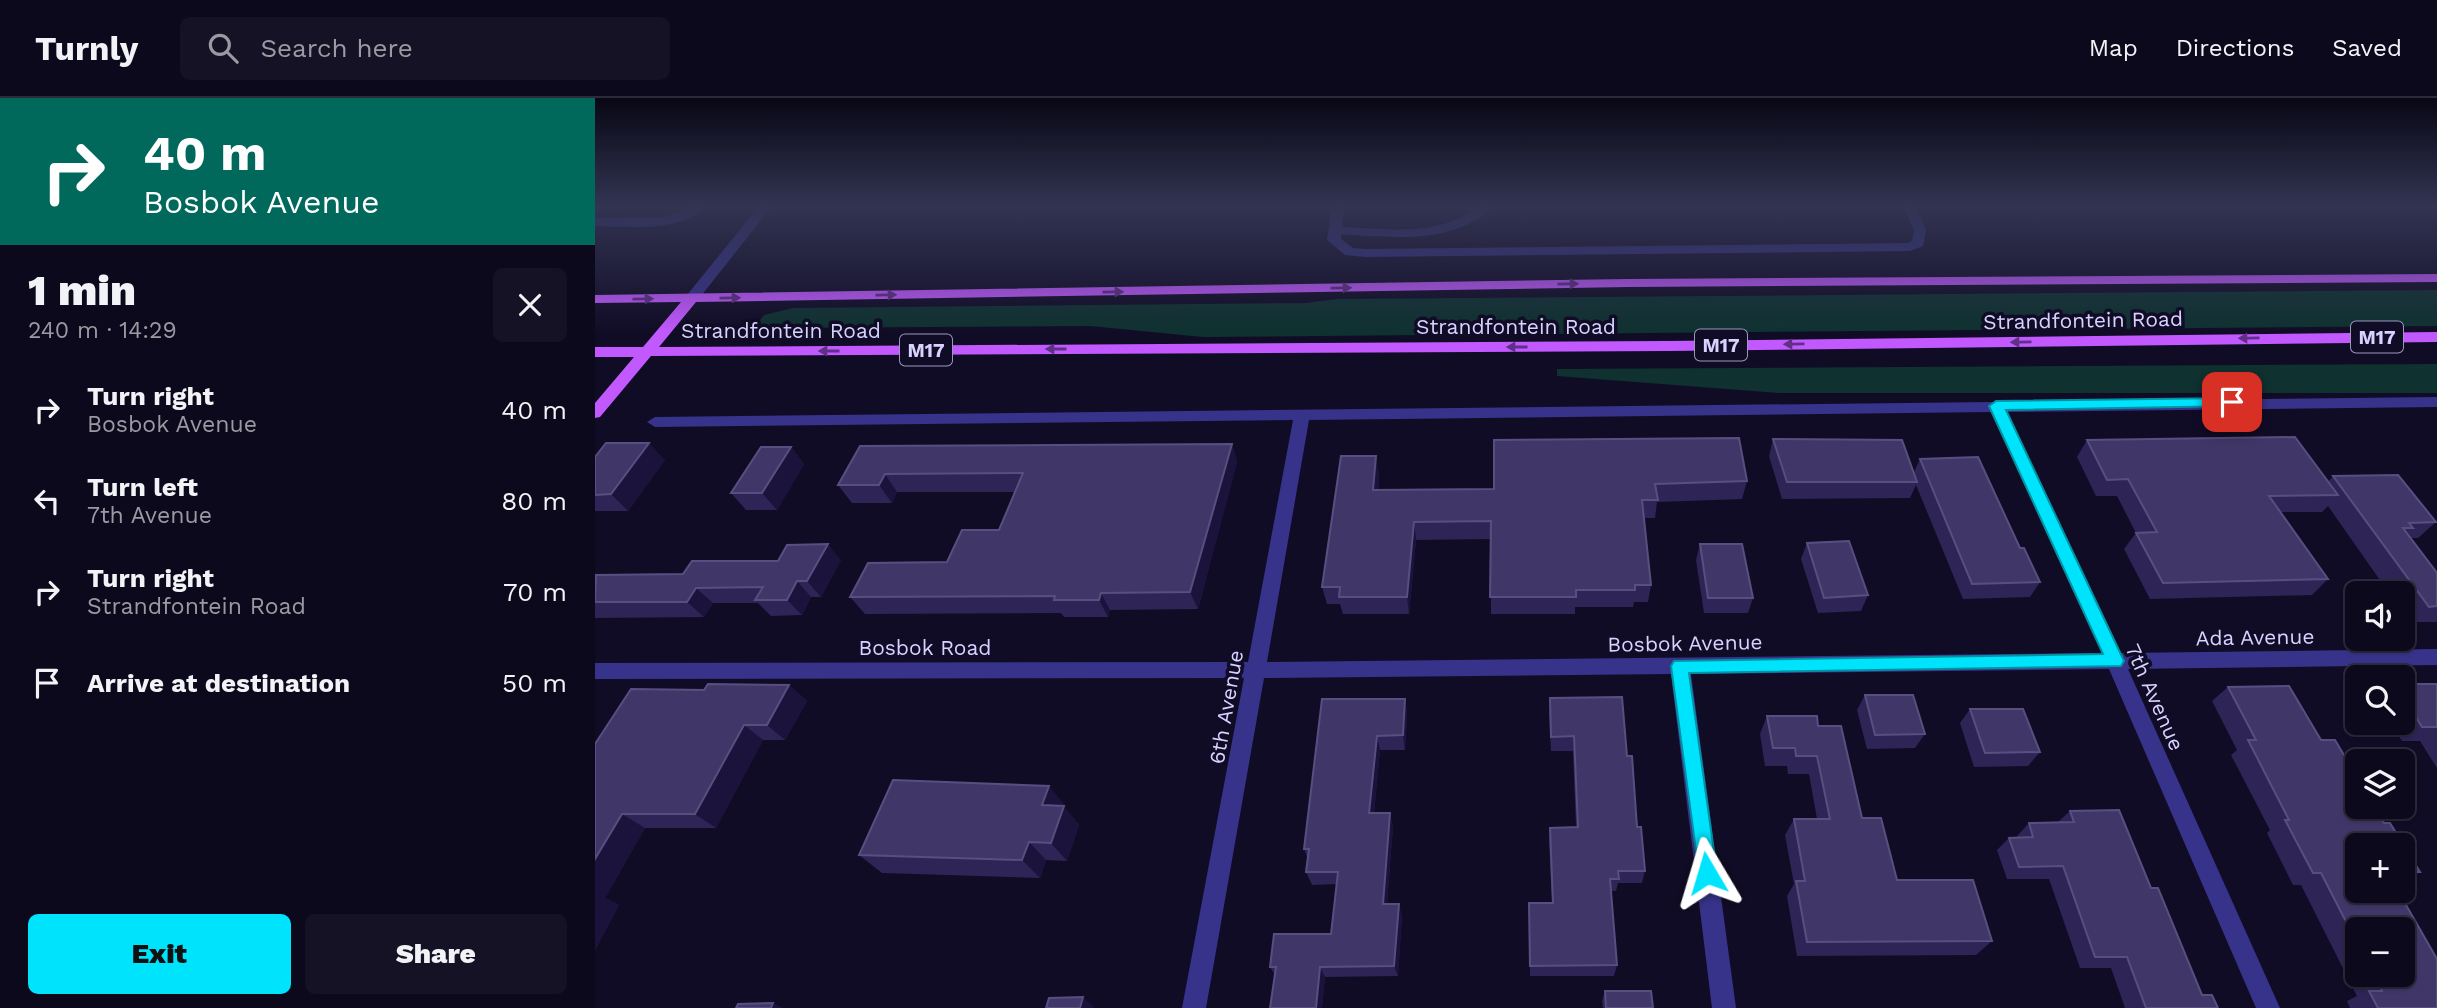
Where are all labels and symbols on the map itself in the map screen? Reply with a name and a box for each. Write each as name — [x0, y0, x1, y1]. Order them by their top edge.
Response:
one-way arrow — [1557, 278, 1579, 290]
one-way arrow — [1330, 282, 1352, 294]
one-way arrow — [1102, 286, 1124, 297]
one-way arrow — [875, 290, 897, 301]
one-way arrow — [720, 292, 742, 303]
one-way arrow — [633, 293, 655, 304]
street label: Strandfontein Road — [1983, 306, 2183, 334]
street label: Strandfontein Road — [1416, 314, 1616, 339]
street label: Strandfontein Road — [681, 318, 881, 343]
road number: M17 — [2351, 322, 2403, 353]
road number: M17 — [1695, 330, 1747, 360]
one-way arrow — [2238, 332, 2260, 344]
road number: M17 — [900, 334, 952, 366]
one-way arrow — [2010, 336, 2032, 347]
one-way arrow — [1783, 339, 1805, 350]
one-way arrow — [1506, 341, 1528, 353]
one-way arrow — [1045, 343, 1067, 355]
one-way arrow — [817, 345, 839, 357]
pin — [2202, 372, 2262, 432]
street label: Ada Avenue — [2195, 623, 2315, 651]
street label: Bosbok Avenue — [1607, 629, 1763, 657]
street label: Bosbok Road — [858, 635, 992, 660]
street label: 7th Avenue — [2120, 640, 2190, 754]
street label: 6th Avenue — [1204, 648, 1248, 766]
position arrow — [1670, 836, 1744, 910]

